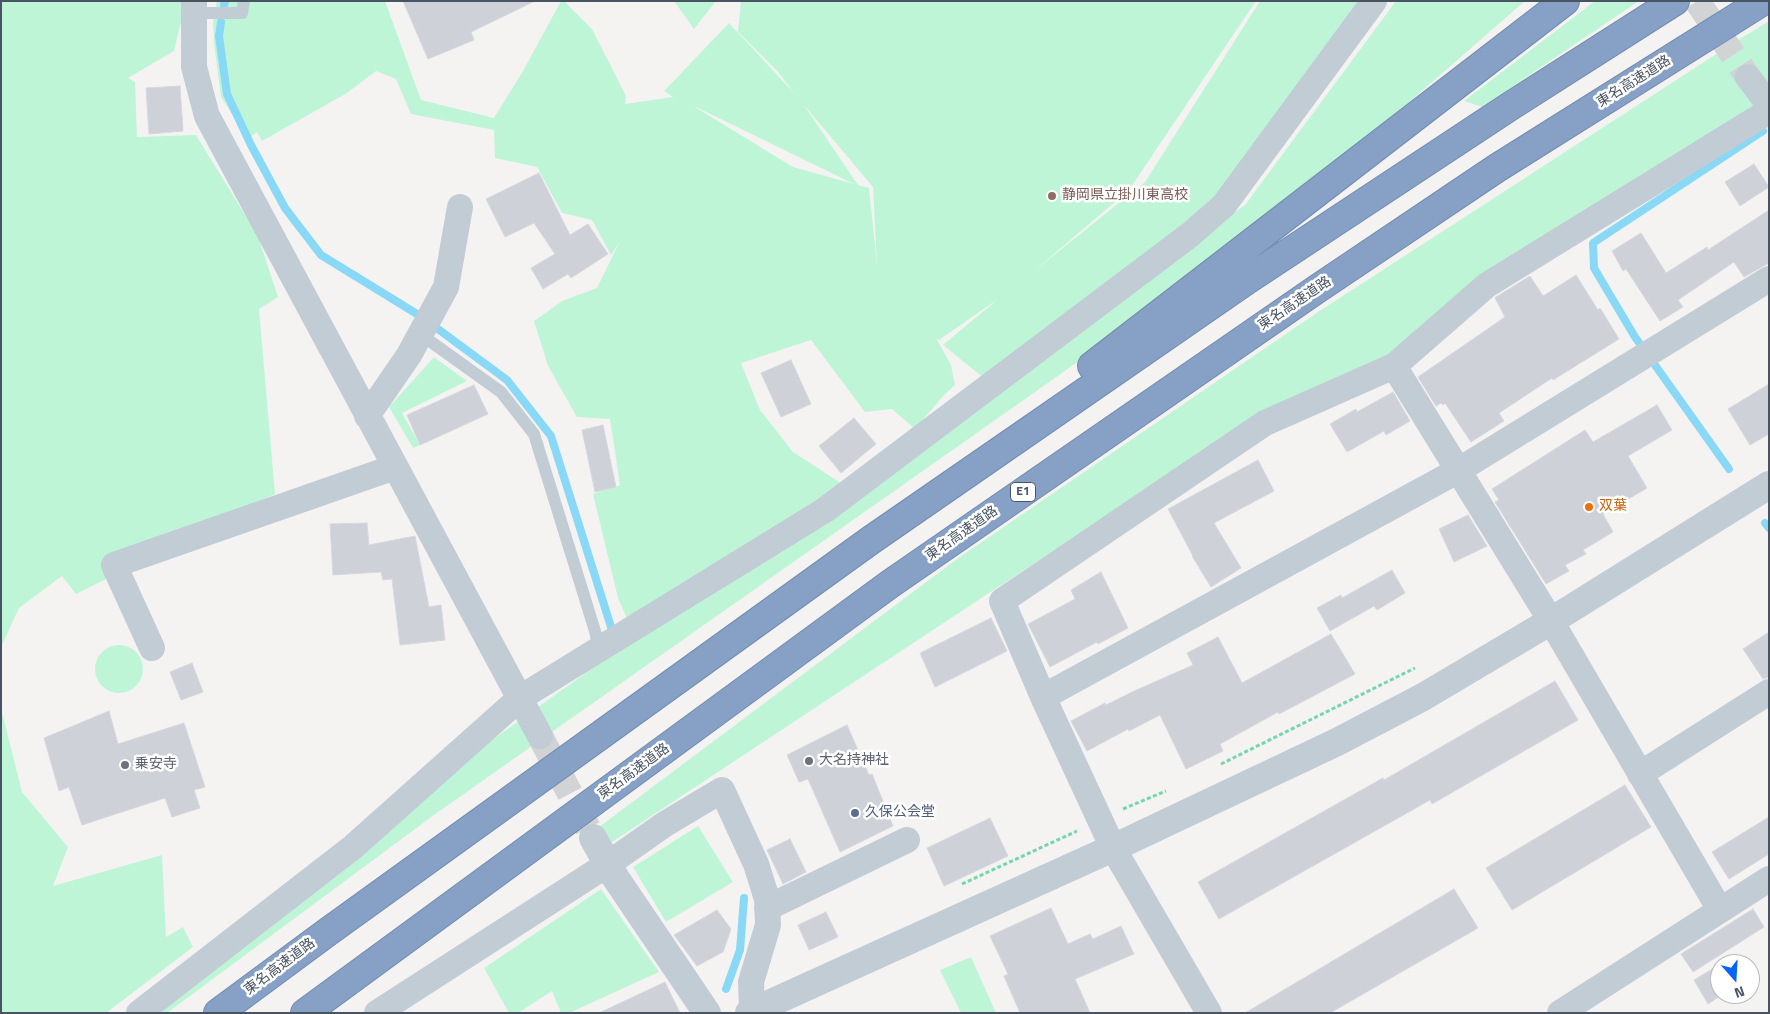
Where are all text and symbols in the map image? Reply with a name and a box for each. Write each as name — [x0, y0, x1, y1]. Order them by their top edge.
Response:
street label: 東名高速道路 — [1594, 53, 1674, 111]
place label: 静岡県立掛川東高校 — [1062, 188, 1188, 204]
marker: 静岡県立掛川東高校 — [1046, 190, 1058, 202]
street label: 東名高速道路 — [1255, 274, 1335, 334]
road number: E1 — [1010, 482, 1036, 502]
place label: 双葉 — [1599, 499, 1627, 515]
marker: 双葉 — [1583, 501, 1595, 513]
street label: 東名高速道路 — [923, 503, 1001, 565]
street label: 東名高速道路 — [595, 741, 673, 803]
place label: 大名持神社 — [819, 753, 889, 769]
marker: 大名持神社 — [803, 755, 815, 767]
place label: 乗安寺 — [135, 757, 177, 773]
marker: 乗安寺 — [119, 759, 131, 771]
place label: 久保公会堂 — [865, 805, 935, 821]
marker: 久保公会堂 — [849, 807, 861, 819]
street label: 東名高速道路 — [241, 935, 319, 999]
north arrow — [1710, 954, 1760, 1004]
text: N — [1732, 981, 1748, 1004]

